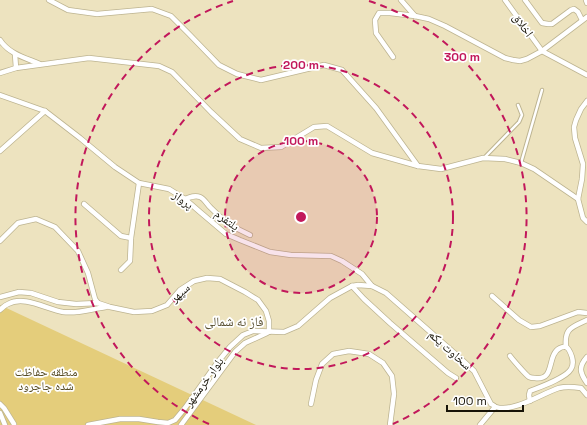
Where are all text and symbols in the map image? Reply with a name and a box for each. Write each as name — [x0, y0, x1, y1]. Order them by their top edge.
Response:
street label: اخلاق — [509, 10, 537, 40]
text: 300 m — [444, 49, 480, 65]
text: 200 m — [283, 57, 319, 73]
text: 100 m — [284, 133, 318, 149]
street label: پرواز — [169, 186, 197, 213]
street label: پلتفرم — [211, 206, 243, 235]
centre of rings — [294, 210, 308, 224]
street label: سپهر — [166, 280, 193, 307]
district label: فاز نه شمالی — [205, 313, 263, 330]
street label: سخاوت یکم — [425, 326, 475, 374]
street label: بلوار خرمشهر — [180, 354, 227, 411]
park label: منطقه حفاظت شده جاجرود — [15, 364, 77, 394]
scale bar — [447, 387, 523, 413]
text: 100 m — [453, 393, 487, 409]

